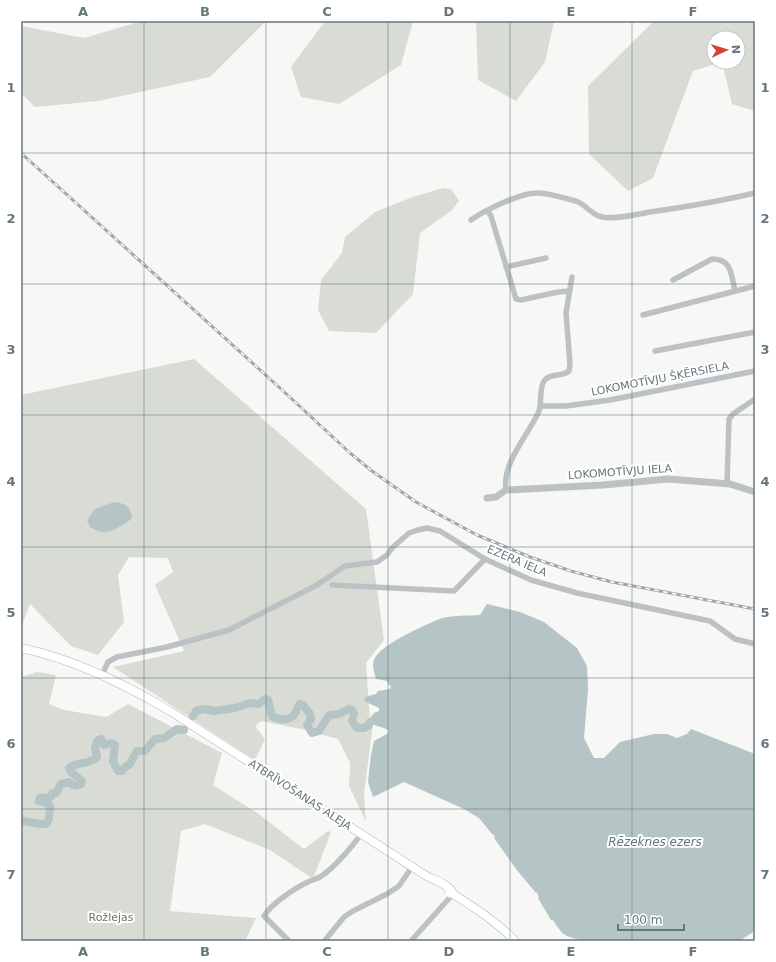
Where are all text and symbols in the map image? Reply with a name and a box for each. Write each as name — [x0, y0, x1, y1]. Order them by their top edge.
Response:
text: A — [78, 4, 88, 19]
text: B — [200, 4, 210, 19]
text: C — [322, 4, 332, 19]
text: D — [444, 4, 455, 19]
text: E — [567, 4, 575, 19]
text: F — [689, 4, 697, 19]
north arrow — [706, 30, 746, 70]
text: N — [729, 44, 742, 54]
text: 1 — [6, 80, 16, 95]
text: 1 — [760, 80, 770, 95]
text: 2 — [6, 211, 16, 226]
text: 2 — [760, 211, 770, 226]
text: 3 — [6, 342, 16, 357]
text: 3 — [760, 342, 770, 357]
street label: LOKOMOTĪVJU ŠĶĒRSIELA — [590, 359, 730, 399]
street label: LOKOMOTĪVJU IELA — [568, 462, 673, 482]
text: 4 — [6, 474, 16, 489]
text: 4 — [760, 474, 770, 489]
street label: EZERA IELA — [485, 543, 549, 580]
text: 5 — [6, 605, 16, 620]
text: 5 — [760, 605, 770, 620]
text: 6 — [6, 736, 16, 751]
text: 6 — [760, 736, 770, 751]
street label: ATBRĪVOŠANAS ALEJA — [246, 757, 354, 833]
water label: Rēzeknes ezers — [608, 835, 702, 849]
text: 7 — [6, 867, 16, 882]
text: 7 — [760, 867, 770, 882]
scale bar — [618, 906, 684, 932]
park label: Rožlejas — [88, 911, 134, 924]
text: 100 m — [624, 913, 662, 927]
text: A — [78, 944, 88, 959]
text: B — [200, 944, 210, 959]
text: C — [322, 944, 332, 959]
text: D — [444, 944, 455, 959]
text: E — [567, 944, 575, 959]
text: F — [689, 944, 697, 959]

